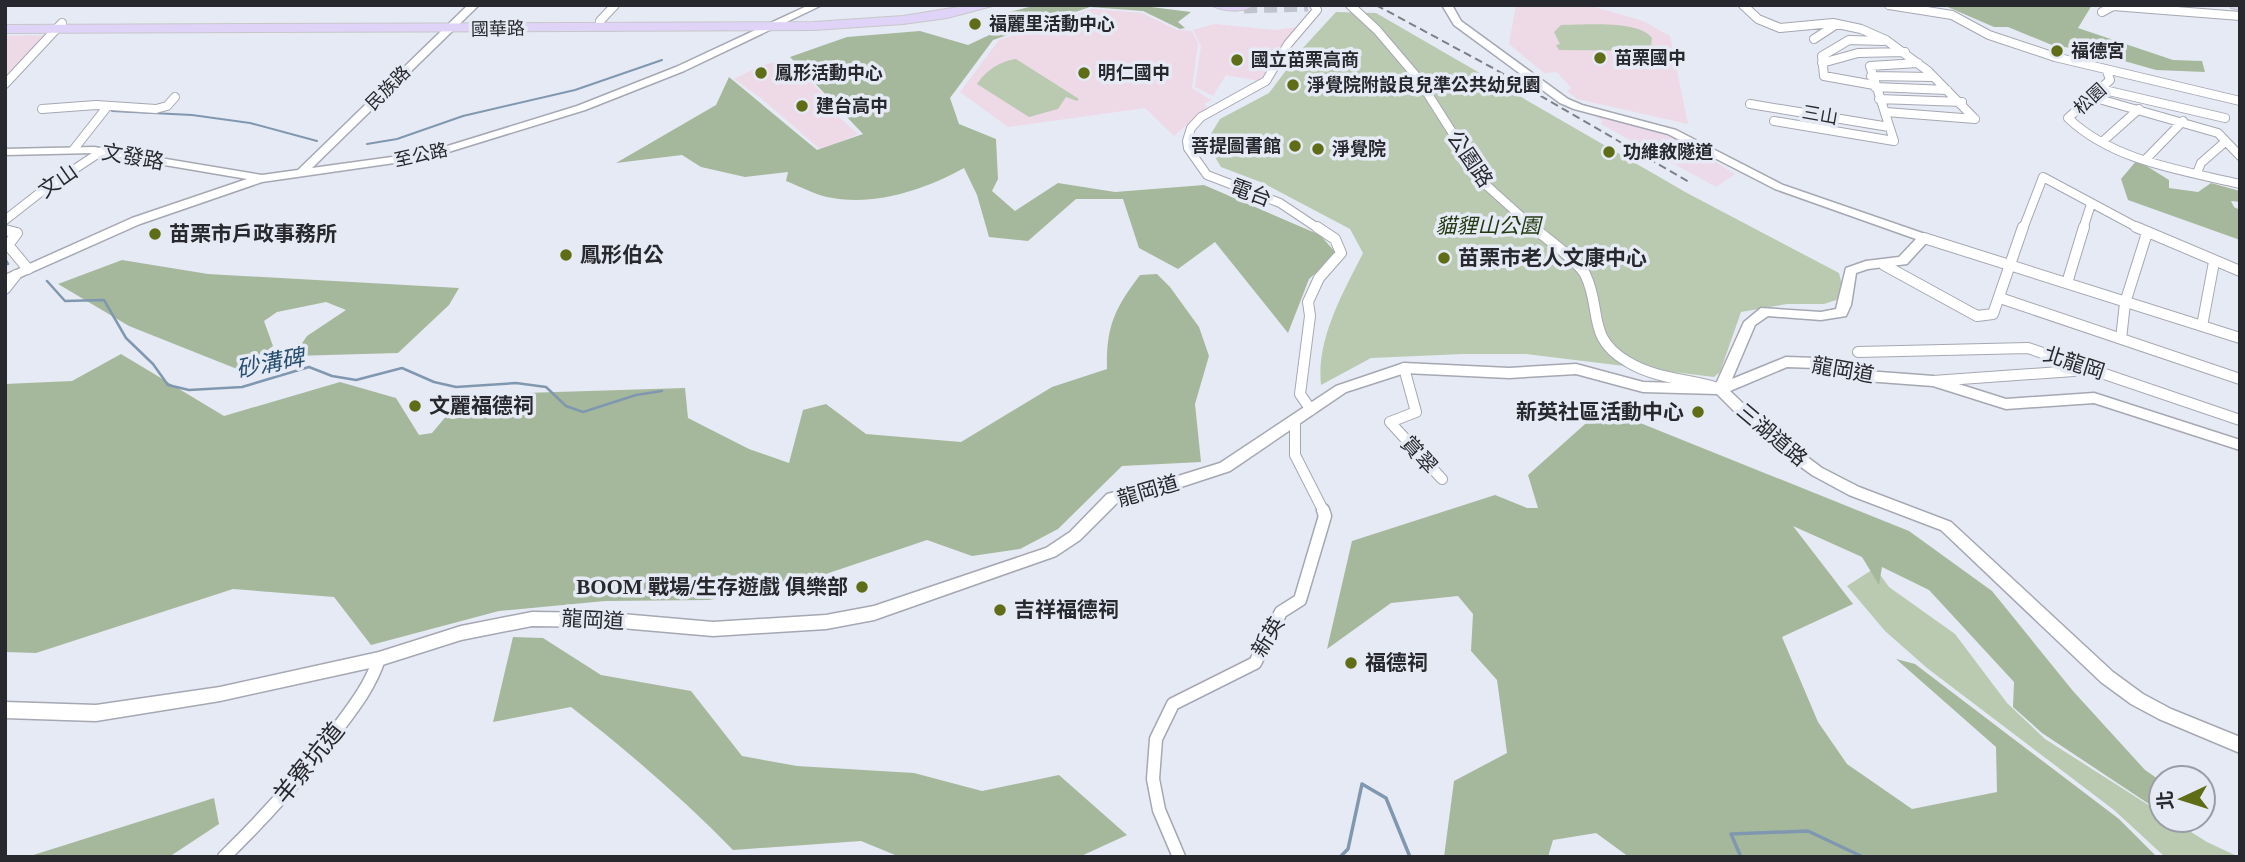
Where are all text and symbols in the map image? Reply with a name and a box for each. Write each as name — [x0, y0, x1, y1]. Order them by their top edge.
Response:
place label: 福麗里活動中心 — [989, 14, 1115, 34]
marker: 福麗里活動中心 — [967, 16, 983, 32]
street label: 國華路 — [471, 19, 525, 39]
place label: 福德宮 — [2071, 41, 2125, 61]
marker: 福德宮 — [2049, 43, 2065, 59]
place label: 苗栗國中 — [1614, 48, 1686, 68]
place label: 國立苗栗高商 — [1251, 50, 1359, 70]
marker: 苗栗國中 — [1592, 50, 1608, 66]
marker: 國立苗栗高商 — [1229, 52, 1245, 68]
street label: 民族路 — [362, 62, 414, 114]
place label: 鳳形活動中心 — [775, 63, 883, 83]
place label: 明仁國中 — [1098, 63, 1170, 83]
marker: 鳳形活動中心 — [753, 65, 769, 81]
marker: 明仁國中 — [1076, 65, 1092, 81]
place label: 淨覺院附設良兒準公共幼兒園 — [1307, 75, 1541, 95]
marker: 淨覺院附設良兒準公共幼兒園 — [1285, 77, 1301, 93]
street label: 松園 — [2070, 80, 2110, 118]
place label: 建台高中 — [816, 96, 888, 116]
marker: 建台高中 — [794, 98, 810, 114]
street label: 三山 — [1801, 102, 1839, 128]
street label: 公園路 — [1442, 126, 1498, 192]
place label: 菩提圖書館 — [1191, 136, 1281, 156]
marker: 菩提圖書館 — [1287, 138, 1303, 154]
place label: 淨覺院 — [1332, 139, 1386, 159]
street label: 文發路 — [100, 140, 166, 174]
street label: 至公路 — [393, 140, 449, 170]
marker: 淨覺院 — [1310, 141, 1326, 157]
place label: 功維敘隧道 — [1623, 142, 1713, 162]
marker: 功維敘隧道 — [1601, 144, 1617, 160]
street label: 文山 — [34, 159, 82, 203]
street label: 電台 — [1227, 175, 1275, 211]
park label: 貓貍山公園 — [1436, 214, 1543, 238]
place label: 苗栗市戶政事務所 — [169, 222, 337, 246]
marker: 苗栗市戶政事務所 — [147, 226, 163, 242]
place label: 鳳形伯公 — [580, 243, 664, 267]
place label: 苗栗市老人文康中心 — [1458, 246, 1647, 270]
marker: 鳳形伯公 — [558, 247, 574, 263]
marker: 苗栗市老人文康中心 — [1436, 250, 1452, 266]
street label: 北龍岡 — [2040, 342, 2108, 384]
water label: 砂溝碑 — [234, 344, 309, 382]
street label: 龍岡道 — [1810, 353, 1876, 387]
place label: 文麗福德祠 — [429, 394, 534, 418]
marker: 文麗福德祠 — [407, 398, 423, 414]
street label: 三湖道路 — [1732, 399, 1812, 471]
place label: 新英社區活動中心 — [1516, 400, 1684, 424]
marker: 新英社區活動中心 — [1690, 404, 1706, 420]
street label: 賞翠 — [1396, 431, 1442, 479]
street label: 龍岡道 — [1114, 471, 1182, 511]
place label: BOOM 戰場/生存遊戲 俱樂部 — [576, 575, 848, 599]
marker: BOOM 戰場/生存遊戲 俱樂部 — [854, 579, 870, 595]
place label: 吉祥福德祠 — [1014, 598, 1119, 622]
marker: 吉祥福德祠 — [992, 602, 1008, 618]
street label: 龍岡道 — [561, 606, 625, 634]
street label: 新英 — [1247, 613, 1289, 661]
place label: 福德祠 — [1365, 651, 1428, 675]
marker: 福德祠 — [1343, 655, 1359, 671]
street label: 羊寮坑道 — [269, 718, 349, 808]
north arrow — [2147, 764, 2217, 834]
text: 北 — [2154, 790, 2177, 810]

